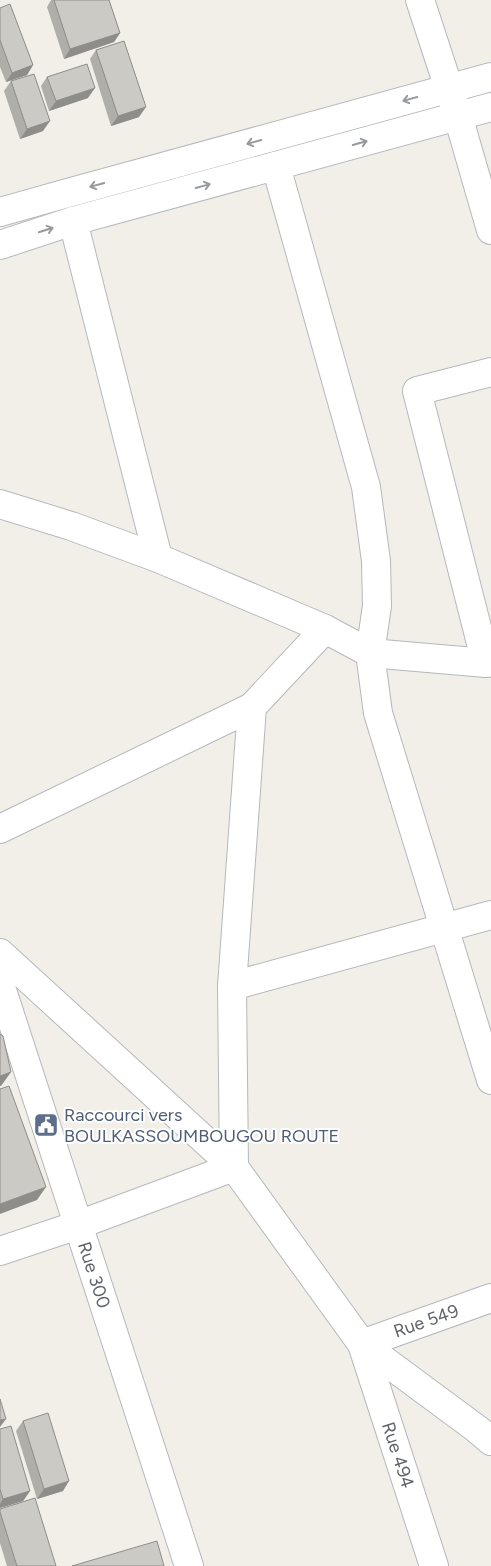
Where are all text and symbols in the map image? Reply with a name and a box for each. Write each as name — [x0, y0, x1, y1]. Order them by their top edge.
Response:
one-way arrow — [403, 95, 419, 105]
one-way arrow — [246, 138, 262, 148]
one-way arrow — [351, 138, 367, 147]
one-way arrow — [89, 180, 105, 190]
one-way arrow — [194, 181, 210, 190]
one-way arrow — [38, 224, 54, 234]
place label: Raccourci vers BOULKASSOUMBOUGOU ROUTE — [64, 1104, 339, 1147]
public building icon: Raccourci vers BOULKASSOUMBOUGOU ROUTE — [33, 1112, 59, 1138]
street label: Rue 300 — [73, 1239, 115, 1311]
street label: Rue 549 — [391, 1300, 461, 1342]
street label: Rue 494 — [377, 1419, 419, 1491]

